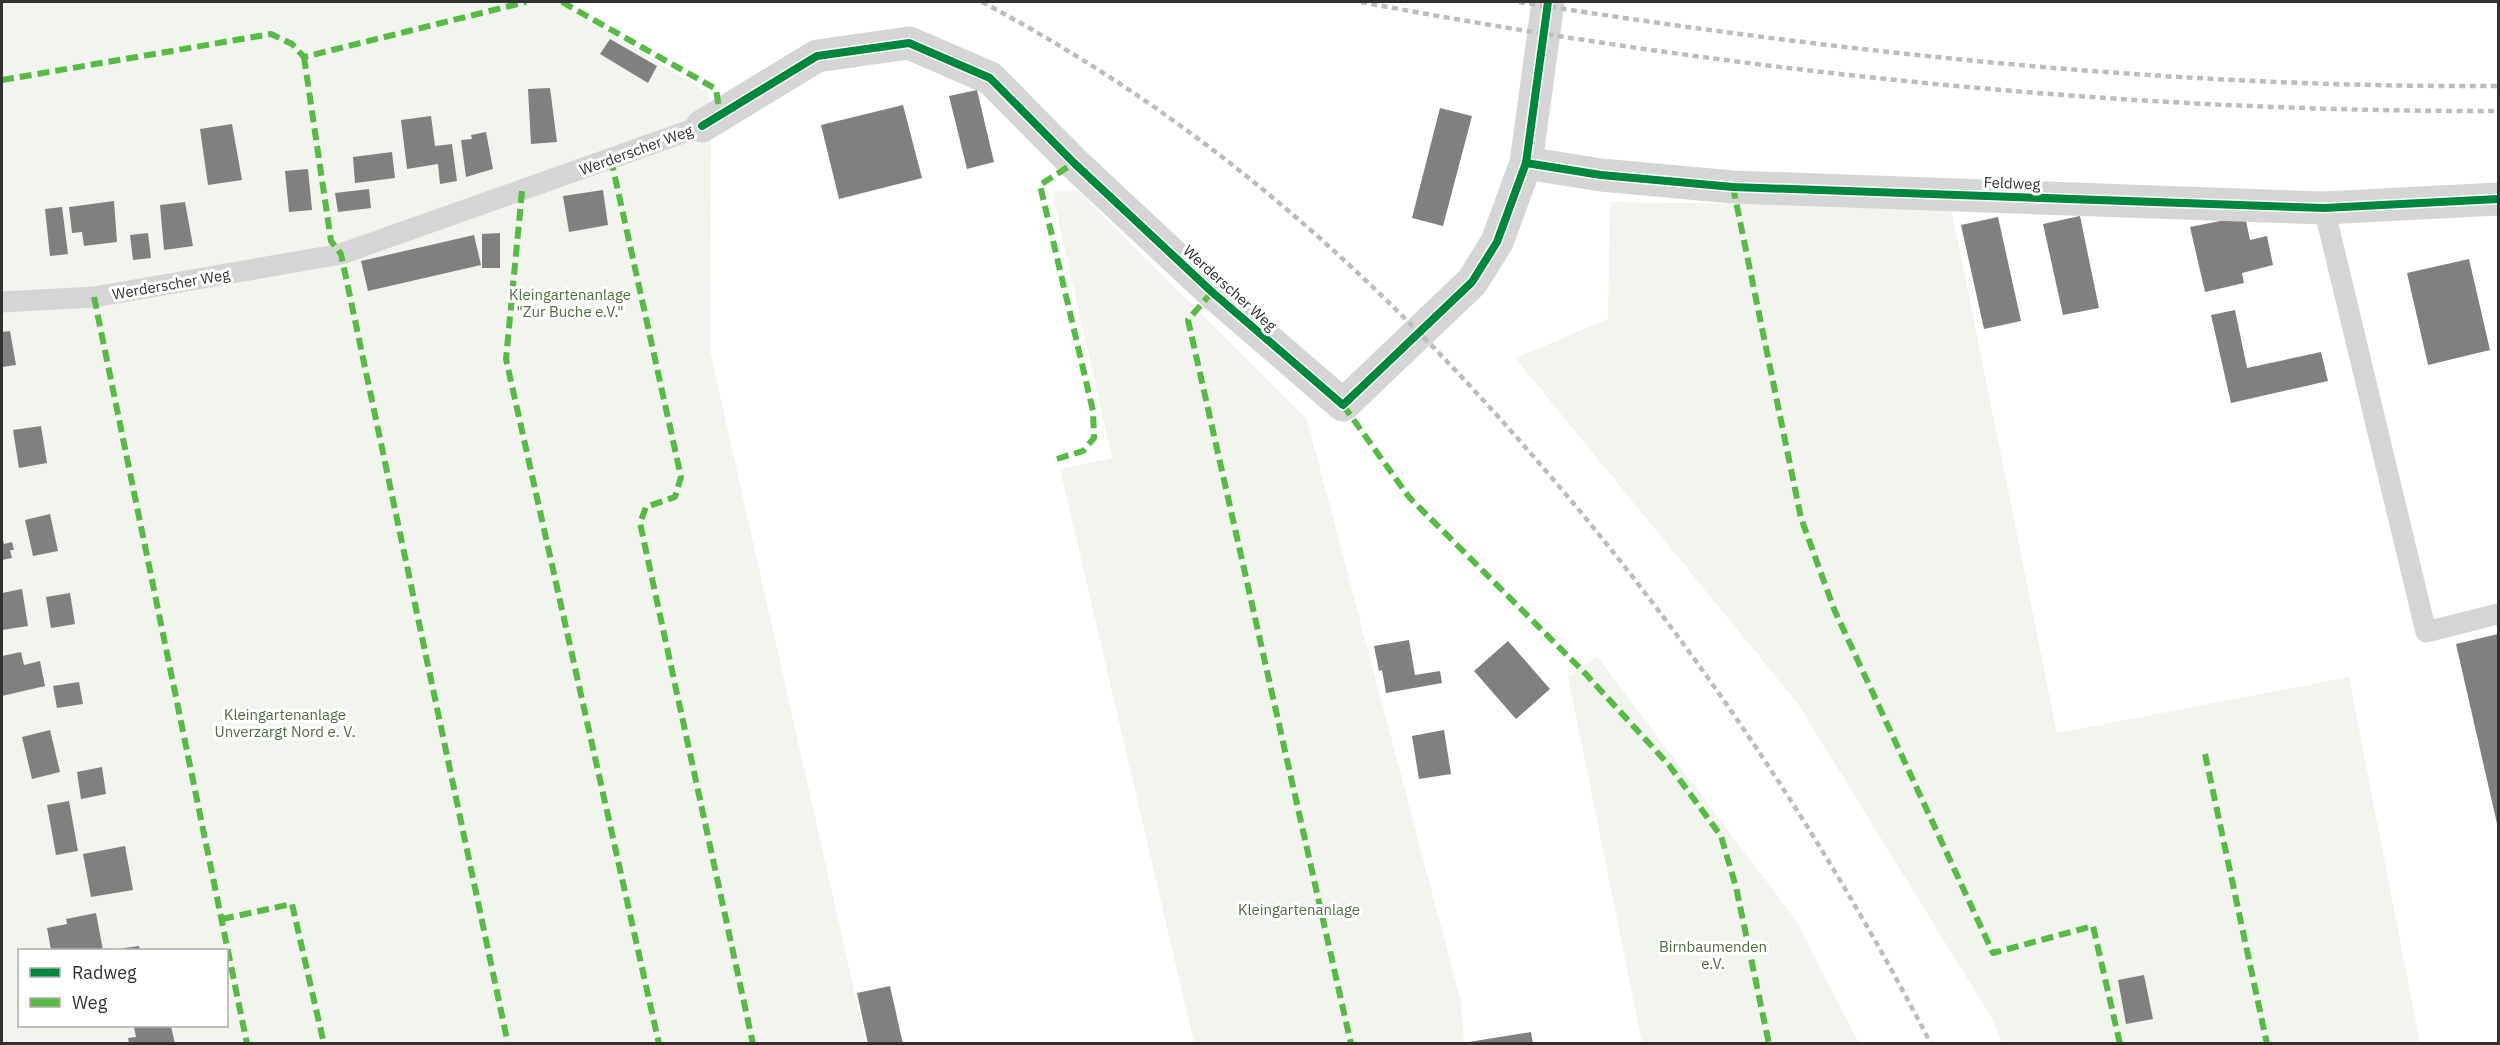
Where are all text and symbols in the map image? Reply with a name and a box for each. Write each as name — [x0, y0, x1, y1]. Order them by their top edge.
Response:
street label: Werderscher Weg — [577, 121, 695, 179]
street label: Feldweg — [1983, 173, 2041, 193]
street label: Werderscher Weg — [1179, 241, 1281, 335]
street label: Werderscher Weg — [111, 264, 231, 304]
park label: Kleingartenanlage "Zur Buche e.V." — [509, 285, 631, 321]
park label: Kleingartenanlage Unverzargt Nord e. V. — [215, 705, 355, 741]
park label: Kleingartenanlage — [1238, 900, 1360, 919]
park label: Birnbaumenden e.V. — [1659, 937, 1767, 973]
legend — [18, 949, 228, 1027]
text: Radweg — [72, 961, 137, 984]
text: Weg — [72, 991, 108, 1014]

